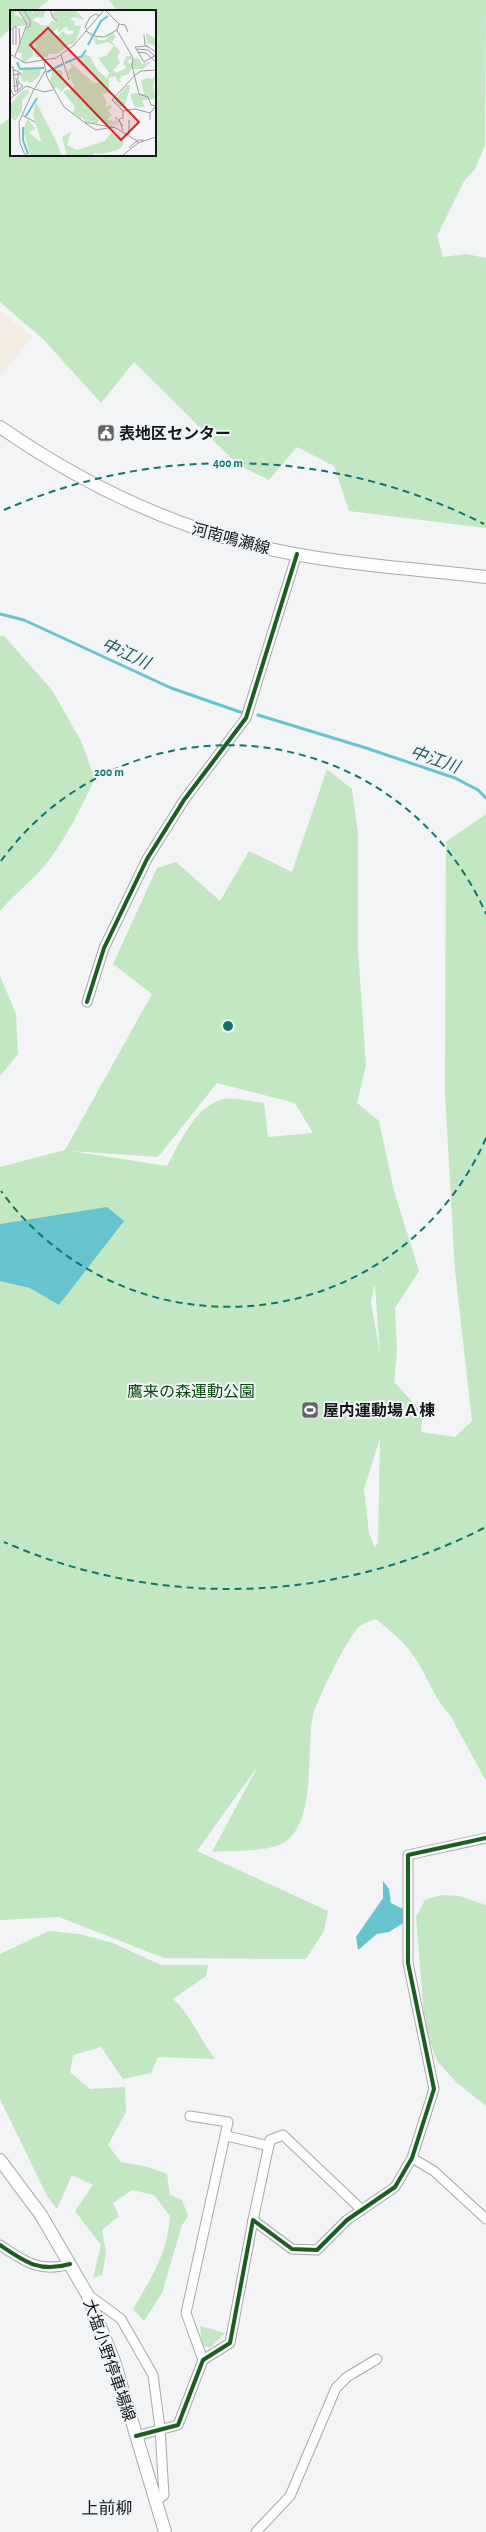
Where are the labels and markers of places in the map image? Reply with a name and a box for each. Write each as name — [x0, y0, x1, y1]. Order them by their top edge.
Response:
public building icon: 表地区センター — [96, 423, 116, 443]
place label: 表地区センター — [119, 425, 231, 442]
centre of rings — [221, 1019, 235, 1033]
sports icon: 屋内運動場Ａ棟 — [300, 1400, 320, 1420]
place label: 屋内運動場Ａ棟 — [323, 1401, 435, 1419]

